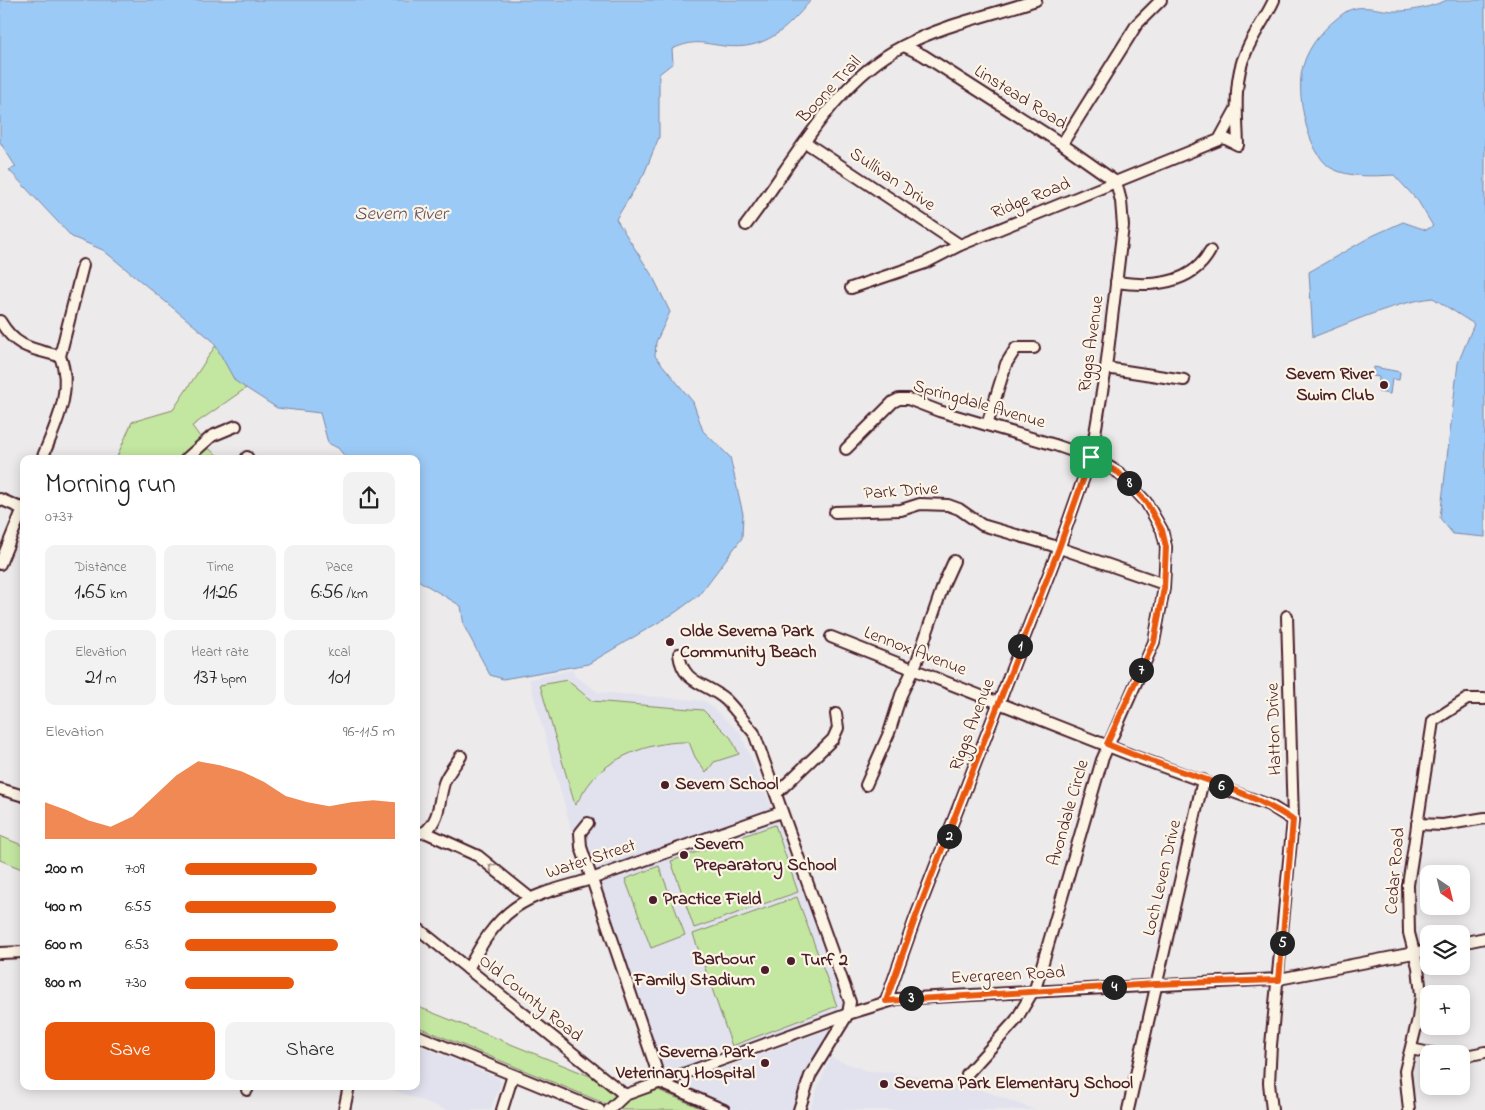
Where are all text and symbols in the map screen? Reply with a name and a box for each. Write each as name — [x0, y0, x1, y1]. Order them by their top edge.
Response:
street label: Boone Trail — [791, 50, 868, 130]
street label: Linstead Road — [968, 59, 1072, 137]
street label: Sullivan Drive — [844, 142, 941, 219]
street label: Ridge Road — [988, 171, 1075, 228]
water label: Severn River — [354, 201, 450, 228]
street label: Riggs Avenue — [1072, 293, 1113, 394]
place label: Severn River Swim Club — [1286, 362, 1374, 409]
street label: Springdale Avenue — [910, 374, 1049, 438]
marker: Severn River Swim Club — [1378, 379, 1390, 391]
pin — [1070, 436, 1112, 478]
icon: arrive — [1077, 443, 1105, 471]
text: Morning run — [45, 465, 176, 506]
pin: 8 — [1116, 470, 1142, 496]
button: share — [343, 472, 395, 524]
text: 8 — [1127, 473, 1132, 494]
street label: Park Drive — [863, 476, 940, 508]
text: 07:37 — [45, 505, 73, 529]
text: Distance — [75, 557, 126, 578]
text: Time — [206, 557, 234, 578]
text: Pace — [326, 557, 353, 578]
text: 1.65 — [74, 578, 107, 608]
text: 11:26 — [203, 578, 237, 608]
text: 6:56 — [311, 578, 343, 608]
text: km — [107, 584, 127, 605]
text: /km — [343, 584, 368, 605]
place label: Olde Severna Park Community Beach — [680, 619, 817, 667]
street label: Lennox Avenue — [860, 620, 971, 684]
pin: 1 — [1008, 634, 1032, 658]
marker: Olde Severna Park Community Beach — [664, 636, 676, 648]
text: 1 — [1018, 636, 1023, 657]
text: Elevation — [75, 642, 126, 663]
text: Heart rate — [191, 642, 249, 663]
text: kcal — [328, 642, 350, 663]
pin: 7 — [1128, 658, 1154, 682]
text: 7 — [1139, 660, 1144, 681]
text: 21 — [85, 663, 102, 693]
text: 137 — [193, 663, 217, 693]
text: 101 — [328, 663, 351, 693]
text: m — [102, 669, 116, 690]
text: bpm — [217, 669, 247, 690]
street label: Riggs Avenue — [944, 674, 1004, 775]
street label: Hatton Drive — [1260, 681, 1290, 776]
text: Elevation — [45, 720, 104, 744]
text: 96–115 m — [343, 720, 395, 744]
street label: Avondale Circle — [1041, 756, 1097, 869]
place label: Severn School — [675, 772, 778, 798]
pin: 6 — [1208, 774, 1234, 798]
text: 6 — [1218, 776, 1225, 797]
marker: Severn School — [659, 779, 671, 791]
street label: Loch Leven Drive — [1137, 817, 1189, 939]
pin: 2 — [936, 824, 962, 848]
text: 2 — [946, 826, 953, 847]
street label: Cedar Road — [1379, 827, 1413, 915]
place label: Severn Preparatory School — [694, 832, 837, 880]
street label: Water Street — [543, 833, 639, 887]
marker: Severn Preparatory School — [678, 849, 690, 861]
text: 200 m — [45, 857, 83, 881]
text: 7:09 — [125, 857, 145, 881]
one-way arrow — [489, 865, 498, 873]
north arrow — [1420, 865, 1470, 915]
map controls — [1420, 865, 1470, 1095]
place label: Practice Field — [663, 887, 762, 913]
marker: Practice Field — [647, 894, 659, 906]
text: 400 m — [45, 895, 82, 919]
text: 6:55 — [125, 895, 152, 919]
button: layers — [1420, 925, 1470, 975]
pin: 5 — [1270, 930, 1294, 956]
text: 600 m — [45, 933, 82, 957]
text: 6:53 — [125, 933, 149, 957]
text: 5 — [1278, 933, 1287, 954]
place label: Barbour Family Stadium — [633, 947, 755, 995]
place label: Turf 2 — [801, 948, 848, 974]
street label: Old County Road — [472, 949, 588, 1049]
marker: Turf 2 — [785, 955, 797, 967]
street label: Evergreen Road — [950, 960, 1066, 993]
marker: Barbour Family Stadium — [759, 964, 771, 976]
text: 800 m — [45, 971, 81, 995]
text: 7:30 — [125, 971, 146, 995]
pin: 4 — [1102, 974, 1126, 1000]
text: 4 — [1112, 977, 1117, 998]
button: + — [1420, 985, 1470, 1035]
pin: 3 — [898, 986, 924, 1010]
text: 3 — [909, 988, 914, 1009]
button: Save — [45, 1022, 215, 1080]
button: Share — [225, 1022, 395, 1080]
place label: Severna Park Veterinary Hospital — [615, 1040, 756, 1088]
button: − — [1420, 1045, 1470, 1095]
marker: Severna Park Veterinary Hospital — [759, 1057, 771, 1069]
place label: Severna Park Elementary School — [894, 1071, 1133, 1098]
marker: Severna Park Elementary School — [878, 1078, 890, 1090]

